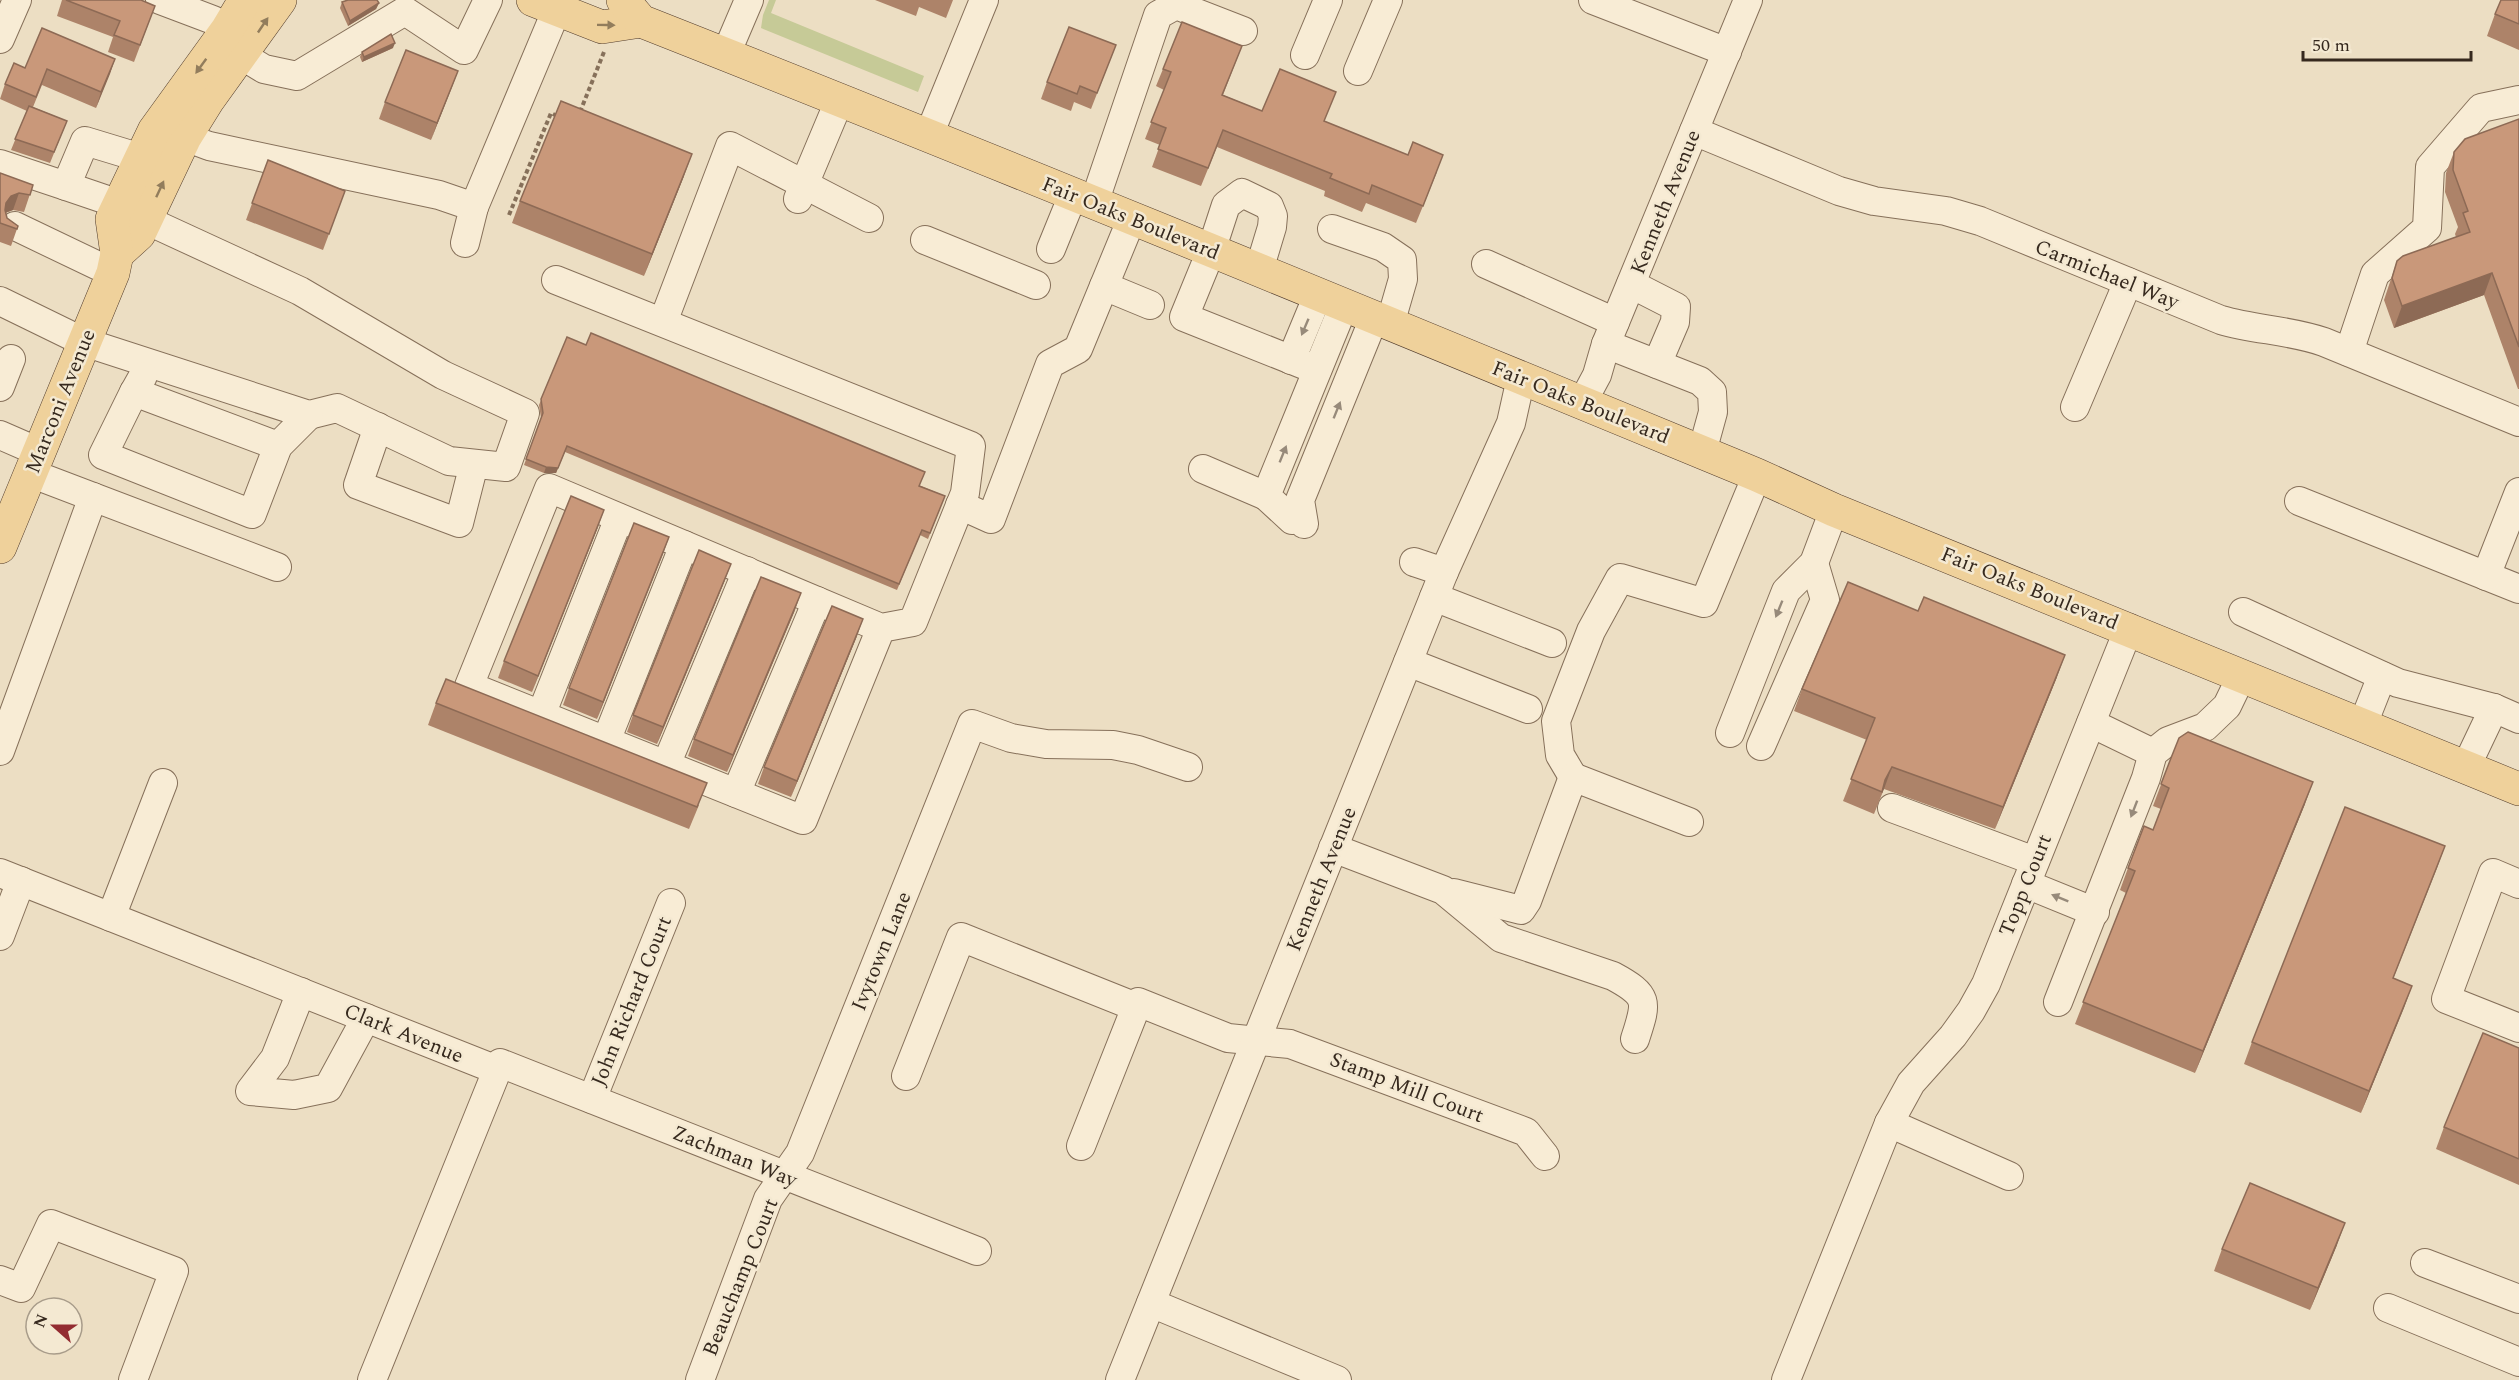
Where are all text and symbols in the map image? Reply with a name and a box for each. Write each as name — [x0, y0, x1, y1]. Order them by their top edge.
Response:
one-way arrow — [257, 17, 269, 33]
one-way arrow — [596, 20, 615, 30]
scale bar — [2303, 24, 2471, 62]
text: 50 m — [2312, 32, 2350, 59]
one-way arrow — [195, 58, 207, 74]
street label: Kenneth Avenue — [1622, 125, 1710, 280]
street label: Fair Oaks Boulevard — [1037, 169, 1224, 269]
one-way arrow — [156, 181, 165, 198]
street label: Carmichael Way — [2030, 231, 2184, 319]
one-way arrow — [1300, 319, 1310, 337]
street label: Marconi Avenue — [17, 324, 104, 478]
street label: Fair Oaks Boulevard — [1487, 353, 1674, 453]
one-way arrow — [1332, 400, 1342, 418]
one-way arrow — [1278, 445, 1288, 463]
street label: Fair Oaks Boulevard — [1936, 539, 2123, 639]
one-way arrow — [1774, 600, 1784, 618]
one-way arrow — [2129, 800, 2139, 818]
street label: Kenneth Avenue — [1278, 802, 1366, 957]
street label: Topp Court — [1991, 829, 2061, 941]
street label: Ivytown Lane — [843, 887, 920, 1016]
one-way arrow — [2051, 893, 2069, 902]
street label: John Richard Court — [583, 911, 681, 1091]
street label: Clark Avenue — [339, 995, 468, 1072]
street label: Stamp Mill Court — [1325, 1044, 1488, 1132]
street label: Zachman Way — [667, 1117, 803, 1197]
street label: Beauchamp Court — [695, 1193, 787, 1361]
north arrow — [24, 1296, 84, 1356]
text: N — [27, 1311, 54, 1331]

